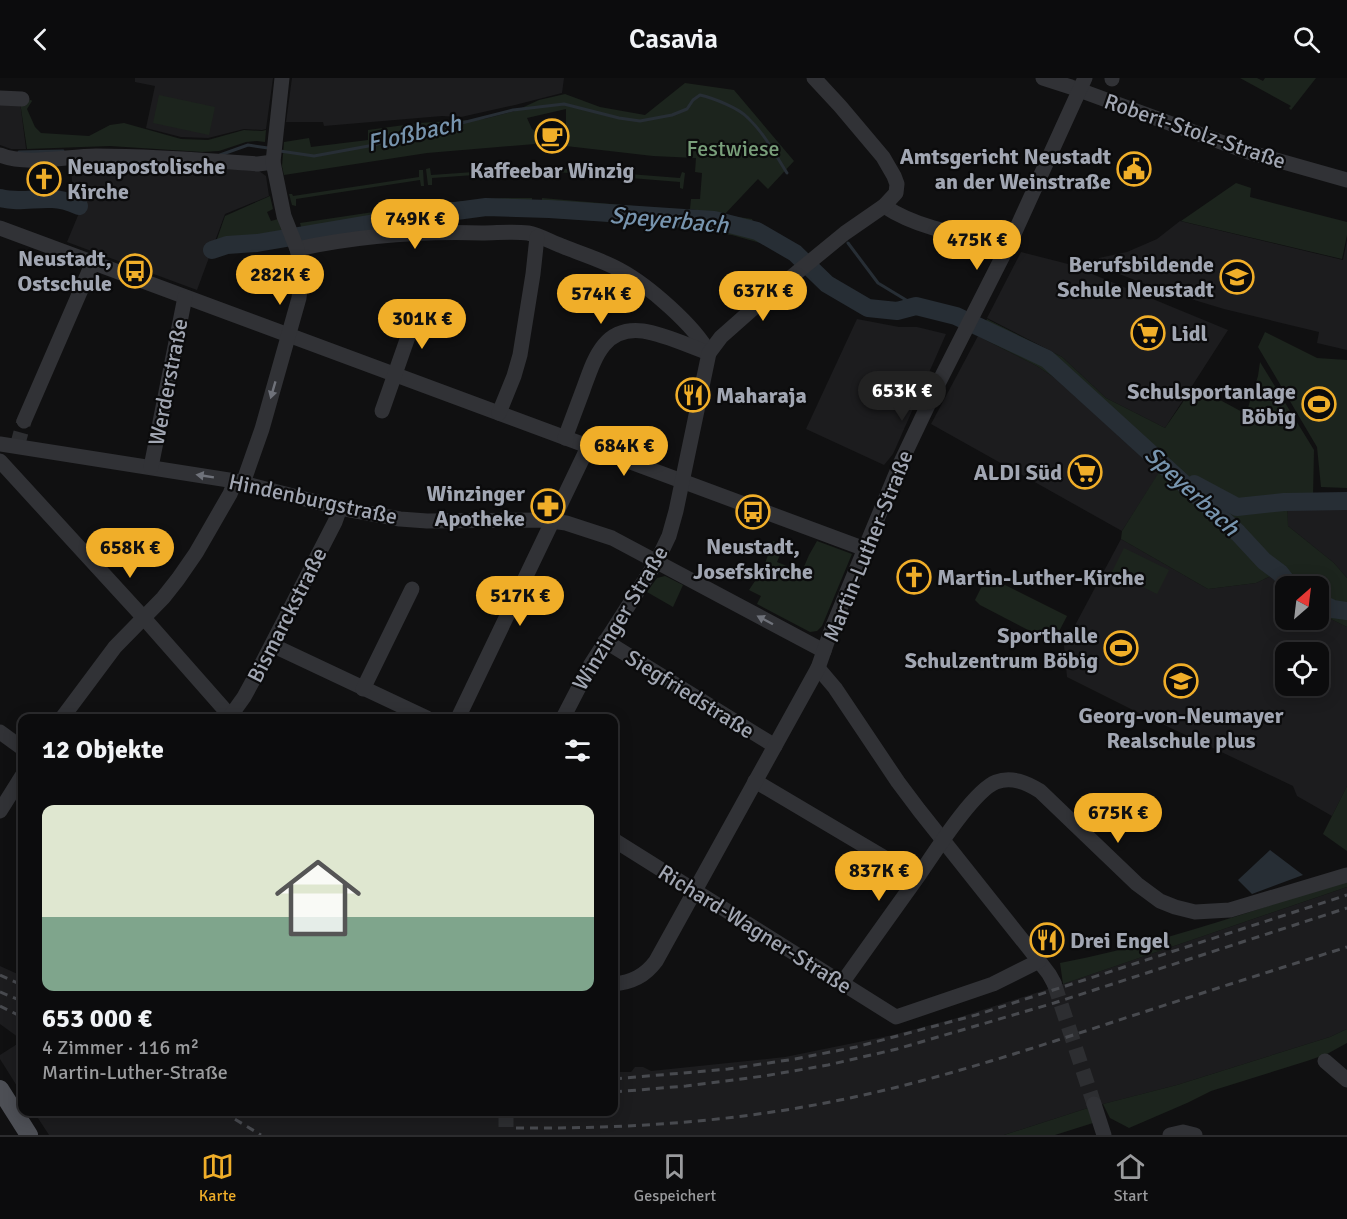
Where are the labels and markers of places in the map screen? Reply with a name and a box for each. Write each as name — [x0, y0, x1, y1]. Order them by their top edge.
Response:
cafe icon: Kaffeebar Winzig — [534, 118, 570, 154]
place label: Amtsgericht Neustadt an der Weinstraße — [900, 143, 1111, 195]
public building icon: Amtsgericht Neustadt an der Weinstraße — [1116, 151, 1152, 187]
place label: Neuapostolische Kirche — [67, 153, 226, 205]
place label: Kaffeebar Winzig — [470, 157, 635, 184]
church icon: Neuapostolische Kirche — [26, 161, 62, 197]
pin: 749K € — [366, 199, 464, 250]
pin: 475K € — [928, 220, 1026, 271]
place label: Neustadt, Ostschule — [18, 245, 112, 297]
place label: Berufsbildende Schule Neustadt — [1057, 251, 1214, 303]
bus stop icon: Neustadt, Ostschule — [117, 253, 153, 289]
pin: 282K € — [231, 255, 329, 306]
school or university icon: Berufsbildende Schule Neustadt — [1219, 259, 1255, 295]
pin: 637K € — [714, 271, 812, 322]
pin: 574K € — [552, 274, 650, 325]
pin: 301K € — [373, 299, 471, 350]
supermarket icon: Lidl — [1130, 315, 1166, 351]
place label: Lidl — [1171, 320, 1208, 347]
pin: 653K € — [853, 371, 951, 422]
restaurant icon: Maharaja — [675, 377, 711, 413]
place label: Schulsportanlage Böbig — [1127, 378, 1296, 430]
place label: Maharaja — [716, 382, 807, 409]
sports icon: Schulsportanlage Böbig — [1301, 386, 1337, 422]
pin: 684K € — [575, 426, 673, 477]
supermarket icon: ALDI Süd — [1067, 454, 1103, 490]
place label: ALDI Süd — [974, 459, 1062, 486]
place label: Winzinger Apotheke — [427, 480, 525, 532]
pharmacy icon: Winzinger Apotheke — [530, 488, 566, 524]
bus stop icon: Neustadt, Josefskirche — [735, 494, 771, 530]
pin: 658K € — [81, 528, 179, 579]
place label: Neustadt, Josefskirche — [693, 533, 813, 585]
church icon: Martin-Luther-Kirche — [896, 559, 932, 595]
place label: Martin-Luther-Kirche — [937, 564, 1145, 591]
pin: 517K € — [471, 576, 569, 627]
place label: Sporthalle Schulzentrum Böbig — [905, 622, 1098, 674]
sports icon: Sporthalle Schulzentrum Böbig — [1103, 630, 1139, 666]
school or university icon: Georg-von-Neumayer Realschule plus — [1163, 663, 1199, 699]
place label: Georg-von-Neumayer Realschule plus — [1079, 702, 1284, 754]
pin: 675K € — [1069, 793, 1167, 844]
pin: 837K € — [830, 851, 928, 902]
restaurant icon: Drei Engel — [1029, 922, 1065, 958]
place label: Drei Engel — [1070, 927, 1170, 954]

